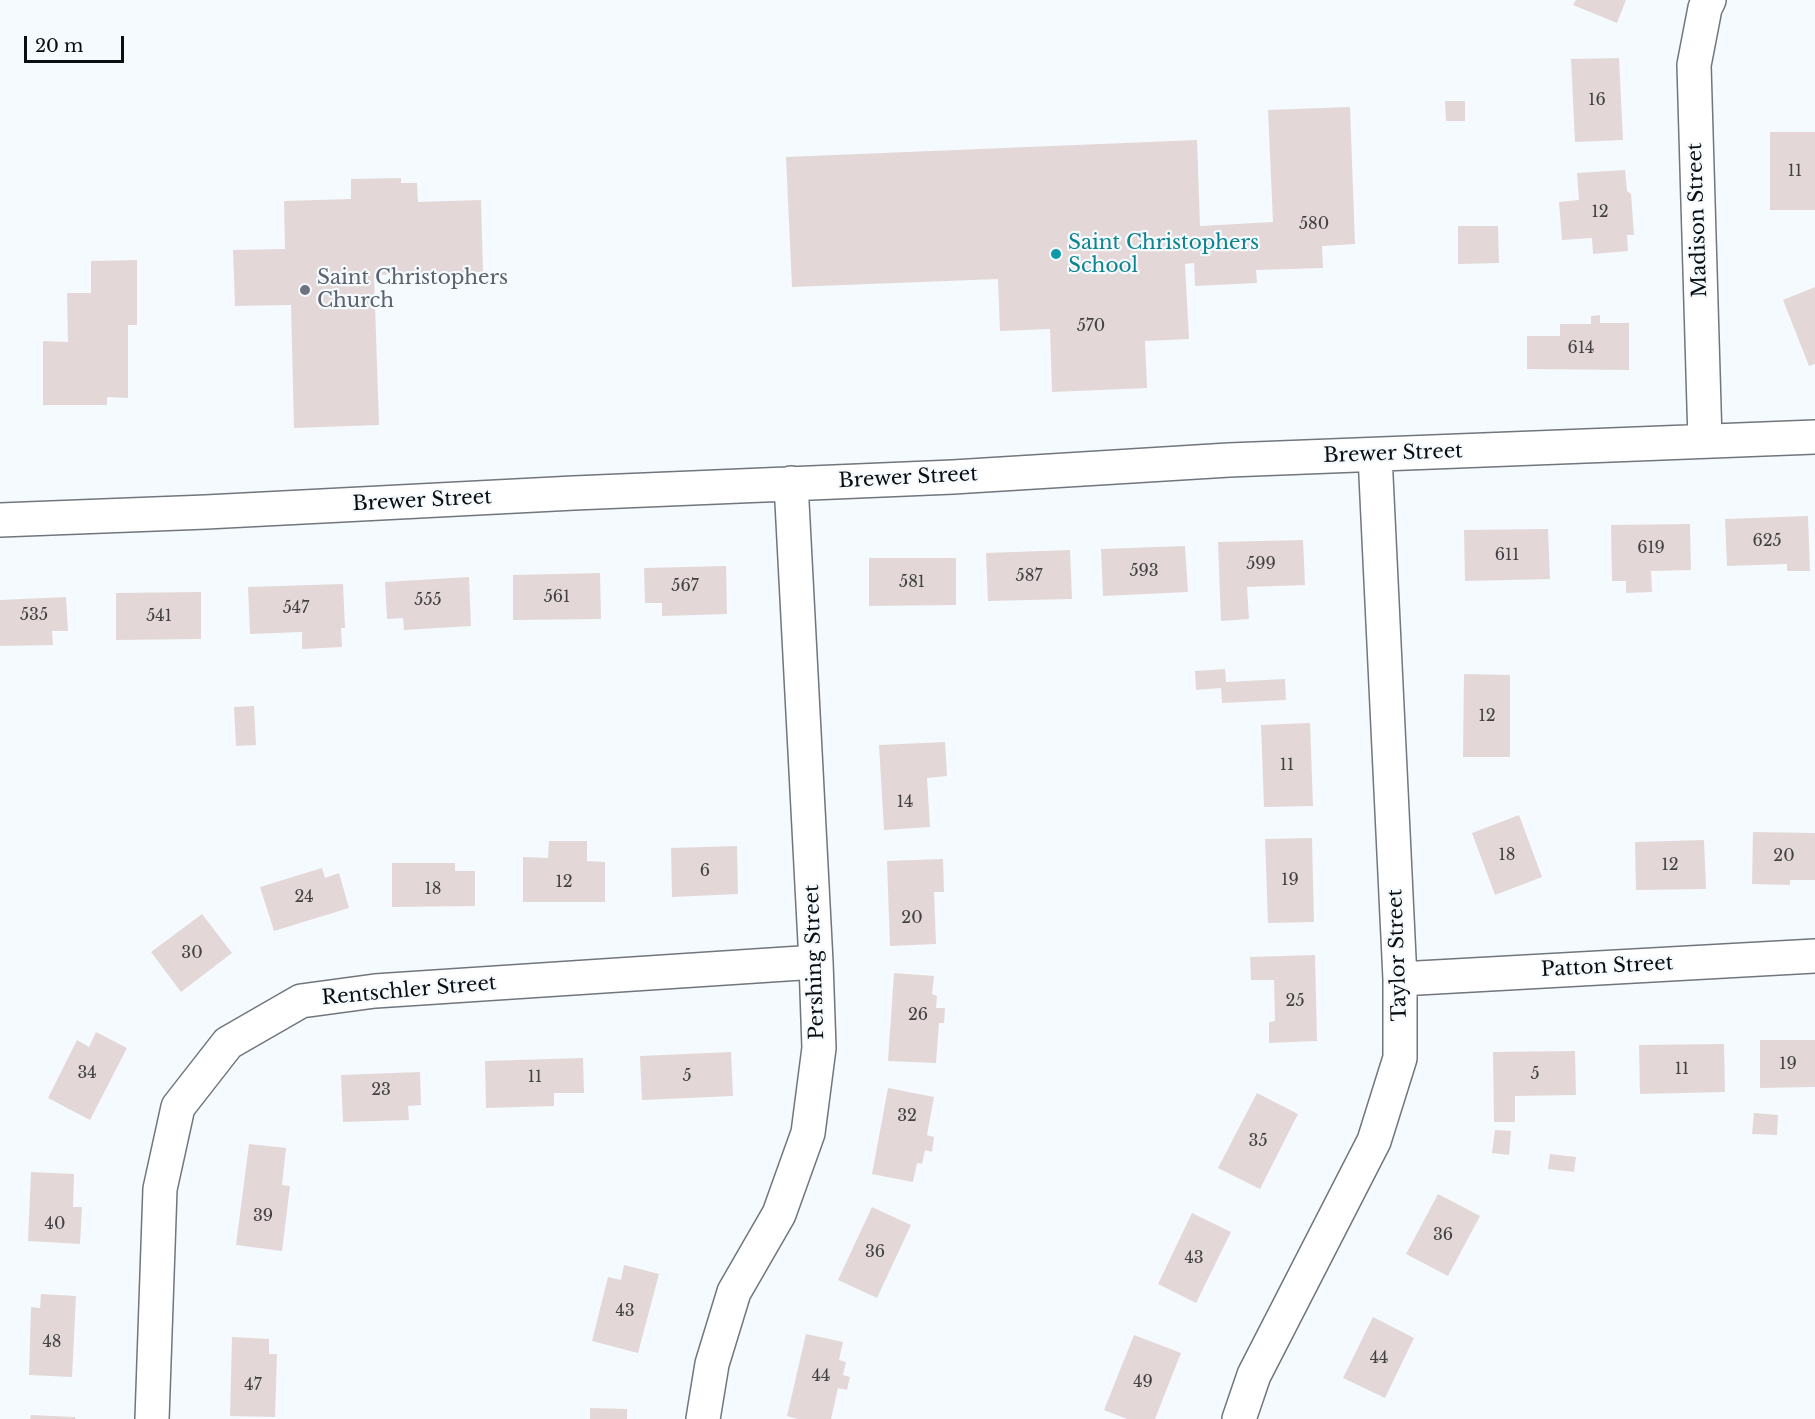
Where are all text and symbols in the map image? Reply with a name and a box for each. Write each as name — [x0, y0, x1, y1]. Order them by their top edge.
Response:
scale bar — [27, 24, 128, 62]
text: 20 m — [35, 35, 83, 57]
house number: 16 — [1588, 90, 1606, 110]
street label: Madison Street — [1683, 142, 1713, 298]
house number: 11 — [1788, 161, 1802, 181]
house number: 12 — [1592, 202, 1608, 222]
house number: 580 — [1299, 214, 1329, 234]
place label: Saint Christophers School — [1068, 231, 1259, 278]
marker: Saint Christophers School — [1049, 247, 1063, 261]
place label: Saint Christophers Church — [317, 266, 508, 313]
marker: Saint Christophers Church — [298, 283, 312, 297]
house number: 570 — [1077, 316, 1105, 336]
house number: 614 — [1568, 338, 1594, 358]
street label: Brewer Street — [1323, 440, 1463, 468]
street label: Brewer Street — [838, 462, 978, 494]
street label: Brewer Street — [352, 485, 492, 517]
house number: 625 — [1752, 531, 1782, 551]
house number: 619 — [1637, 538, 1665, 558]
house number: 611 — [1495, 545, 1519, 565]
house number: 599 — [1246, 554, 1276, 574]
house number: 593 — [1129, 561, 1159, 581]
house number: 587 — [1016, 566, 1042, 586]
house number: 581 — [899, 572, 925, 592]
house number: 567 — [671, 576, 699, 596]
house number: 561 — [544, 587, 570, 607]
house number: 555 — [414, 590, 442, 610]
house number: 547 — [283, 598, 309, 618]
house number: 535 — [20, 605, 48, 625]
house number: 541 — [146, 606, 172, 626]
house number: 12 — [1479, 706, 1495, 726]
house number: 11 — [1280, 755, 1294, 775]
house number: 14 — [897, 792, 913, 812]
house number: 18 — [1499, 845, 1515, 865]
house number: 20 — [1773, 846, 1795, 866]
house number: 12 — [1662, 855, 1678, 875]
house number: 6 — [700, 861, 710, 881]
house number: 19 — [1281, 870, 1299, 890]
house number: 12 — [556, 872, 572, 892]
house number: 18 — [425, 879, 441, 899]
street label: Pershing Street — [800, 884, 830, 1040]
house number: 24 — [294, 887, 314, 907]
street label: Taylor Street — [1384, 888, 1412, 1022]
house number: 20 — [901, 908, 923, 928]
house number: 30 — [181, 943, 203, 963]
street label: Patton Street — [1540, 952, 1674, 982]
street label: Rentschler Street — [321, 971, 497, 1011]
house number: 25 — [1286, 991, 1304, 1011]
house number: 26 — [908, 1005, 928, 1025]
house number: 19 — [1779, 1054, 1797, 1074]
house number: 11 — [1675, 1059, 1689, 1079]
house number: 34 — [77, 1063, 97, 1083]
house number: 5 — [1530, 1064, 1540, 1084]
house number: 5 — [682, 1066, 692, 1086]
house number: 11 — [528, 1067, 542, 1087]
house number: 23 — [371, 1080, 391, 1100]
house number: 32 — [897, 1106, 917, 1126]
house number: 35 — [1249, 1131, 1267, 1151]
house number: 39 — [253, 1206, 273, 1226]
house number: 40 — [45, 1214, 65, 1234]
house number: 36 — [1433, 1225, 1453, 1245]
house number: 36 — [865, 1242, 885, 1262]
house number: 43 — [1184, 1248, 1204, 1268]
house number: 43 — [615, 1301, 635, 1321]
house number: 48 — [42, 1332, 62, 1352]
house number: 44 — [1370, 1348, 1388, 1368]
house number: 44 — [812, 1366, 830, 1386]
house number: 49 — [1133, 1372, 1153, 1392]
house number: 47 — [244, 1375, 262, 1395]

